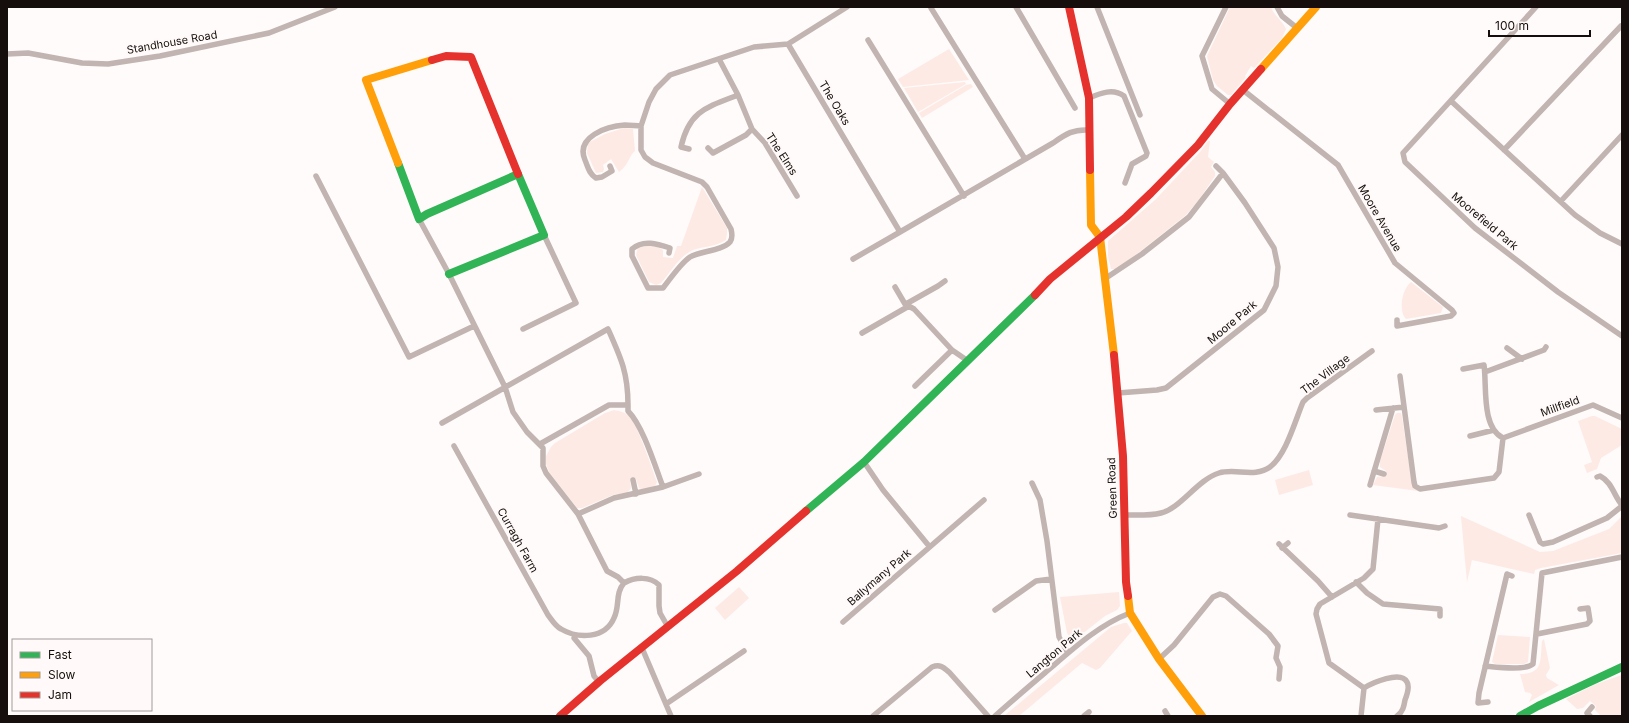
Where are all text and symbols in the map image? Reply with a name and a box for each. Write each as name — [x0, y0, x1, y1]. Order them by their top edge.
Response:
scale bar — [1489, 12, 1590, 38]
text: 100 m — [1495, 18, 1529, 33]
street label: Standhouse Road — [126, 27, 218, 57]
street label: The Oaks — [816, 78, 854, 128]
street label: The Elms — [763, 130, 801, 178]
street label: Moore Avenue — [1355, 182, 1405, 254]
street label: Moorefield Park — [1449, 189, 1521, 253]
street label: Moore Park — [1204, 297, 1260, 347]
street label: The Village — [1298, 351, 1352, 397]
street label: Millfield — [1539, 392, 1581, 420]
street label: Green Road — [1104, 457, 1120, 519]
street label: Curragh Farm — [494, 505, 542, 575]
street label: Ballymany Park — [844, 546, 914, 608]
street label: Langton Park — [1023, 626, 1085, 680]
legend — [12, 639, 152, 711]
text: Fast — [48, 647, 72, 662]
text: Slow — [48, 667, 76, 682]
text: Jam — [48, 687, 72, 702]

